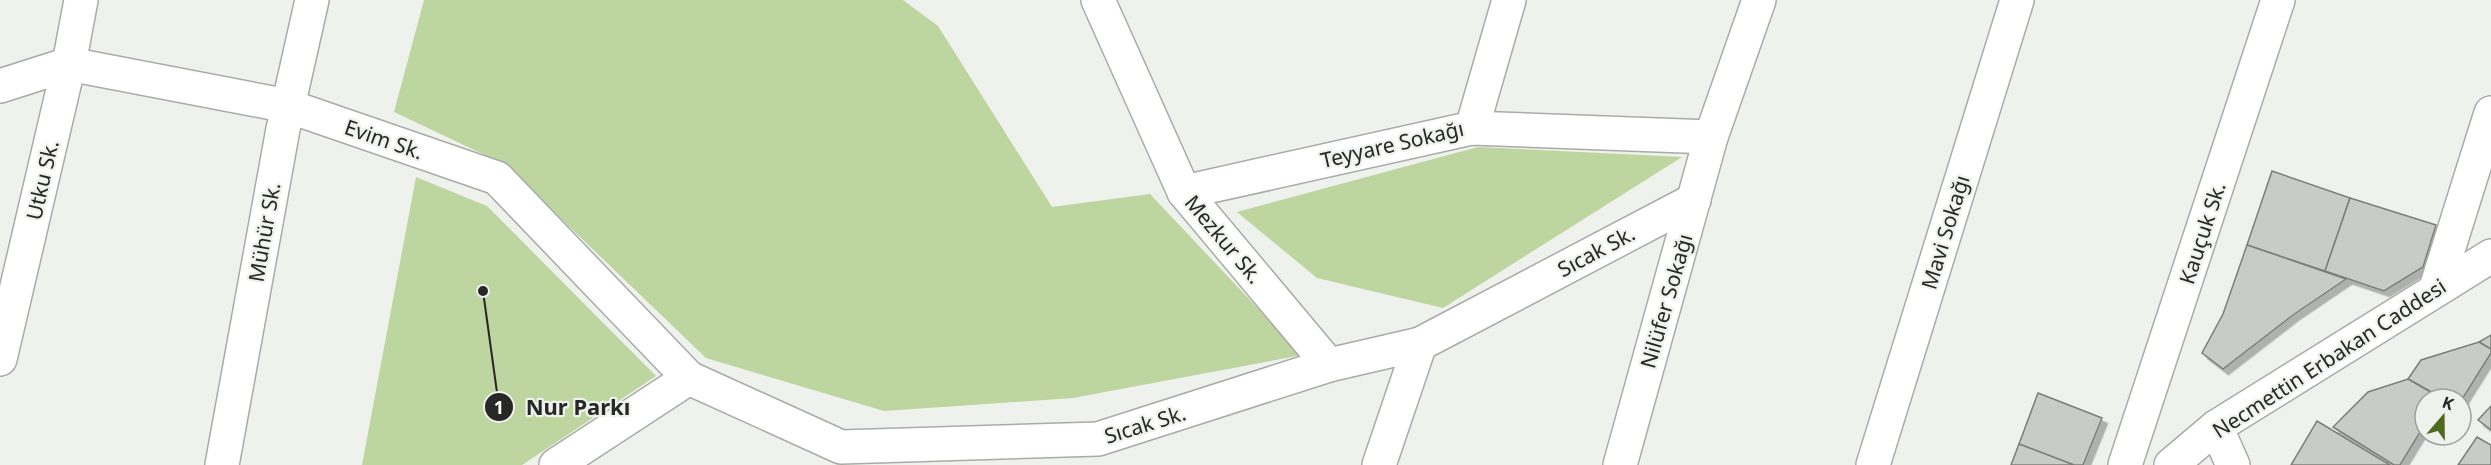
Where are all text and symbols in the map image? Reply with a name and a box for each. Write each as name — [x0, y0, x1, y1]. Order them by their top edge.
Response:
street label: Evim Sk. — [341, 113, 427, 165]
street label: Teyyare Sokağı — [1318, 114, 1466, 174]
street label: Utku Sk. — [19, 137, 65, 223]
street label: Mavi Sokağı — [1914, 172, 1976, 292]
street label: Kauçuk Sk. — [2172, 178, 2232, 288]
street label: Mühür Sk. — [241, 180, 287, 284]
street label: Mezkur Sk. — [1179, 189, 1269, 289]
street label: Sıcak Sk. — [1552, 219, 1640, 283]
street label: Nilüfer Sokağı — [1633, 231, 1699, 371]
street label: Necmettin Erbakan Caddesi — [2207, 272, 2451, 444]
callout: Nur Parkı — [484, 387, 642, 427]
north arrow — [2413, 387, 2473, 447]
text: Nur Parkı — [526, 391, 630, 421]
text: K — [2439, 391, 2457, 415]
text: 1 — [494, 395, 504, 419]
street label: Sıcak Sk. — [1101, 398, 1189, 450]

